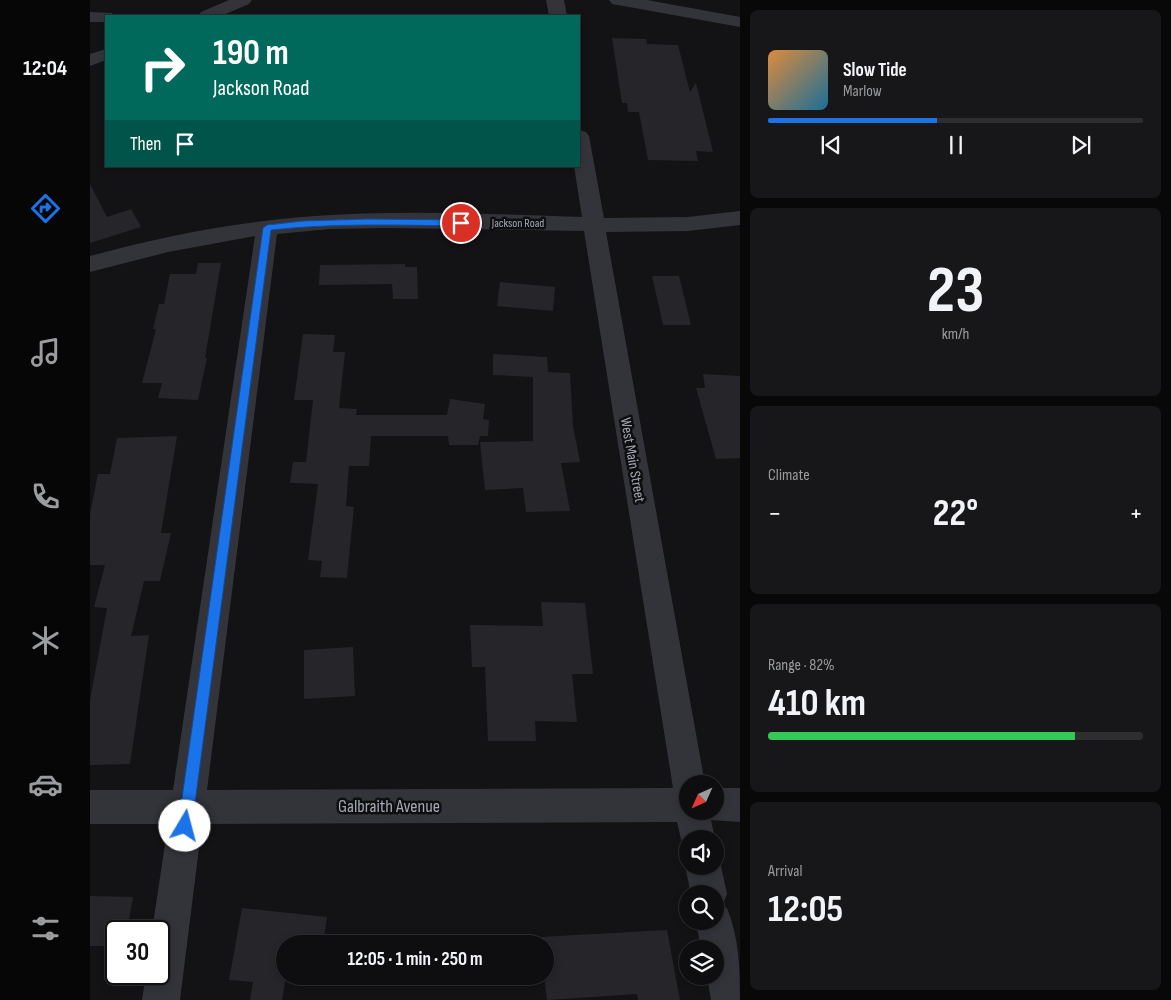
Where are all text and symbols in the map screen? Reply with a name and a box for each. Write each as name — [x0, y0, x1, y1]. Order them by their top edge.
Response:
text: 190 m — [213, 32, 289, 75]
icon: right — [130, 35, 195, 100]
text: 12:04 — [23, 55, 67, 82]
text: Slow Tide — [843, 59, 907, 82]
text: Jackson Road — [213, 75, 309, 102]
text: Marlow — [843, 82, 882, 101]
icon: arrive — [171, 130, 199, 158]
icon: previous — [817, 131, 845, 159]
icon: pause — [942, 131, 970, 159]
icon: next — [1067, 131, 1095, 159]
text: Then — [130, 133, 161, 156]
icon: directions — [28, 191, 63, 226]
pin — [440, 202, 482, 244]
icon: arrive — [447, 209, 475, 237]
street label: Jackson Road — [491, 216, 544, 231]
text: 23 — [927, 253, 984, 331]
text: km/h — [942, 325, 969, 344]
icon: music — [28, 335, 63, 370]
street label: West Main Street — [616, 416, 649, 504]
text: Climate — [768, 466, 810, 485]
icon: phone — [28, 479, 63, 514]
text: 22° — [933, 491, 978, 536]
text: − — [768, 497, 782, 530]
text: + — [1129, 497, 1143, 530]
icon: climate — [28, 623, 63, 658]
text: Range · 82% — [768, 656, 835, 675]
text: 410 km — [768, 681, 866, 726]
icon: car — [28, 767, 63, 802]
north arrow — [679, 775, 724, 820]
map controls — [679, 775, 724, 985]
street label: Galbraith Avenue — [338, 796, 440, 817]
position arrow — [158, 799, 210, 851]
button: sound — [679, 830, 724, 875]
text: Arrival — [768, 862, 802, 881]
button: search — [679, 885, 724, 930]
text: 12:05 — [768, 887, 843, 932]
icon: filters — [28, 911, 63, 946]
speed limit sign: 30 — [105, 920, 170, 985]
button: layers — [679, 940, 724, 985]
text: 12:05 · 1 min · 250 m — [347, 948, 483, 971]

